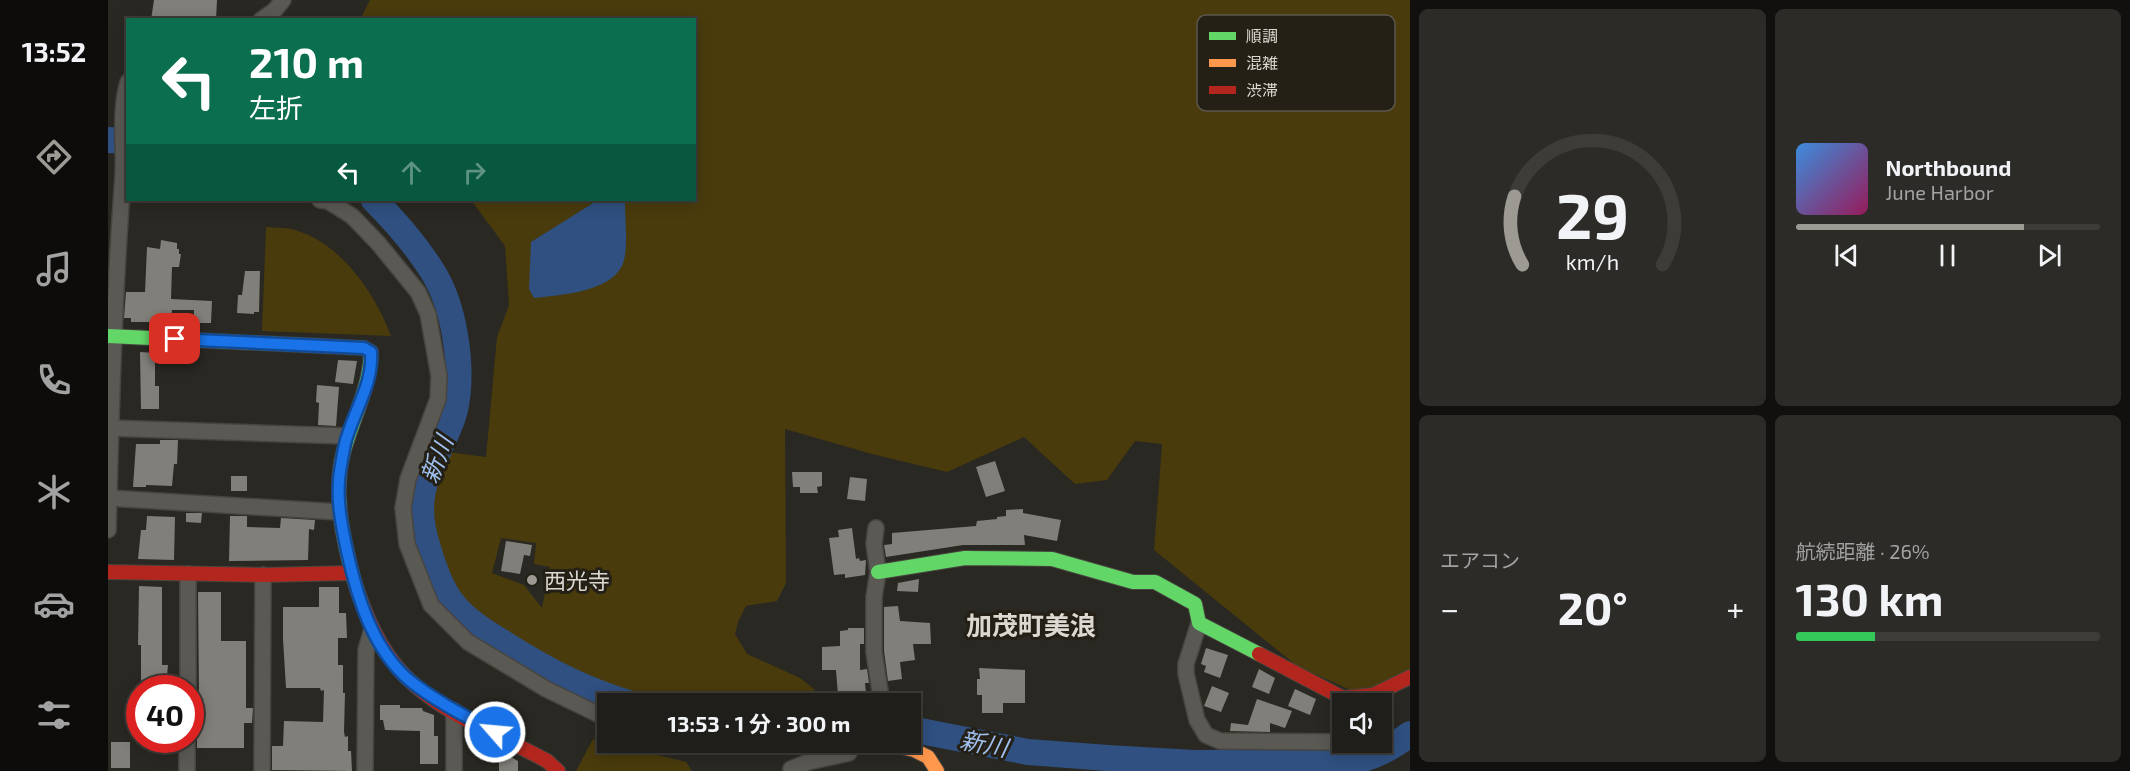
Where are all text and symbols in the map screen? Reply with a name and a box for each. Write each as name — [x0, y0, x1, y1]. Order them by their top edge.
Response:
legend — [1197, 15, 1395, 111]
text: 順調 — [1246, 26, 1278, 45]
text: 13:52 — [22, 35, 86, 67]
text: 210 m — [249, 36, 364, 86]
icon: left — [150, 42, 228, 120]
text: 混雑 — [1246, 53, 1278, 72]
text: 渋滞 — [1246, 80, 1278, 99]
text: 左折 — [249, 91, 303, 123]
icon: directions — [33, 136, 75, 178]
text: Northbound — [1886, 154, 2011, 180]
icon: left — [332, 156, 365, 189]
icon: ahead — [395, 156, 428, 189]
icon: right — [458, 156, 491, 189]
text: 29 — [1556, 177, 1629, 252]
text: June Harbor — [1886, 180, 1994, 204]
icon: previous — [1830, 239, 1863, 272]
icon: pause — [1931, 239, 1964, 272]
icon: next — [2033, 239, 2066, 272]
icon: music — [33, 248, 75, 290]
text: km/h — [1566, 249, 1619, 274]
pin — [149, 313, 200, 364]
icon: arrive — [158, 322, 191, 355]
icon: phone — [33, 359, 75, 401]
water label: 新川 — [414, 429, 459, 487]
icon: climate — [33, 471, 75, 513]
text: 航続距離 · 26% — [1796, 539, 1930, 563]
text: エアコン — [1440, 548, 1520, 572]
place label: 西光寺 — [544, 567, 610, 593]
text: 130 km — [1796, 571, 1943, 625]
marker: 西光寺 — [525, 573, 539, 587]
text: 20° — [1558, 580, 1628, 634]
icon: car — [33, 583, 75, 625]
text: − — [1440, 588, 1459, 628]
text: + — [1726, 588, 1745, 628]
district label: 加茂町美浪 — [966, 609, 1096, 640]
speed limit sign: 40 — [126, 675, 204, 753]
map controls — [1332, 693, 1392, 753]
button: sound — [1332, 693, 1392, 753]
icon: filters — [33, 694, 75, 736]
position arrow — [463, 700, 527, 764]
text: 13:53 · 1 分 · 300 m — [668, 710, 850, 736]
water label: 新川 — [958, 724, 1013, 762]

